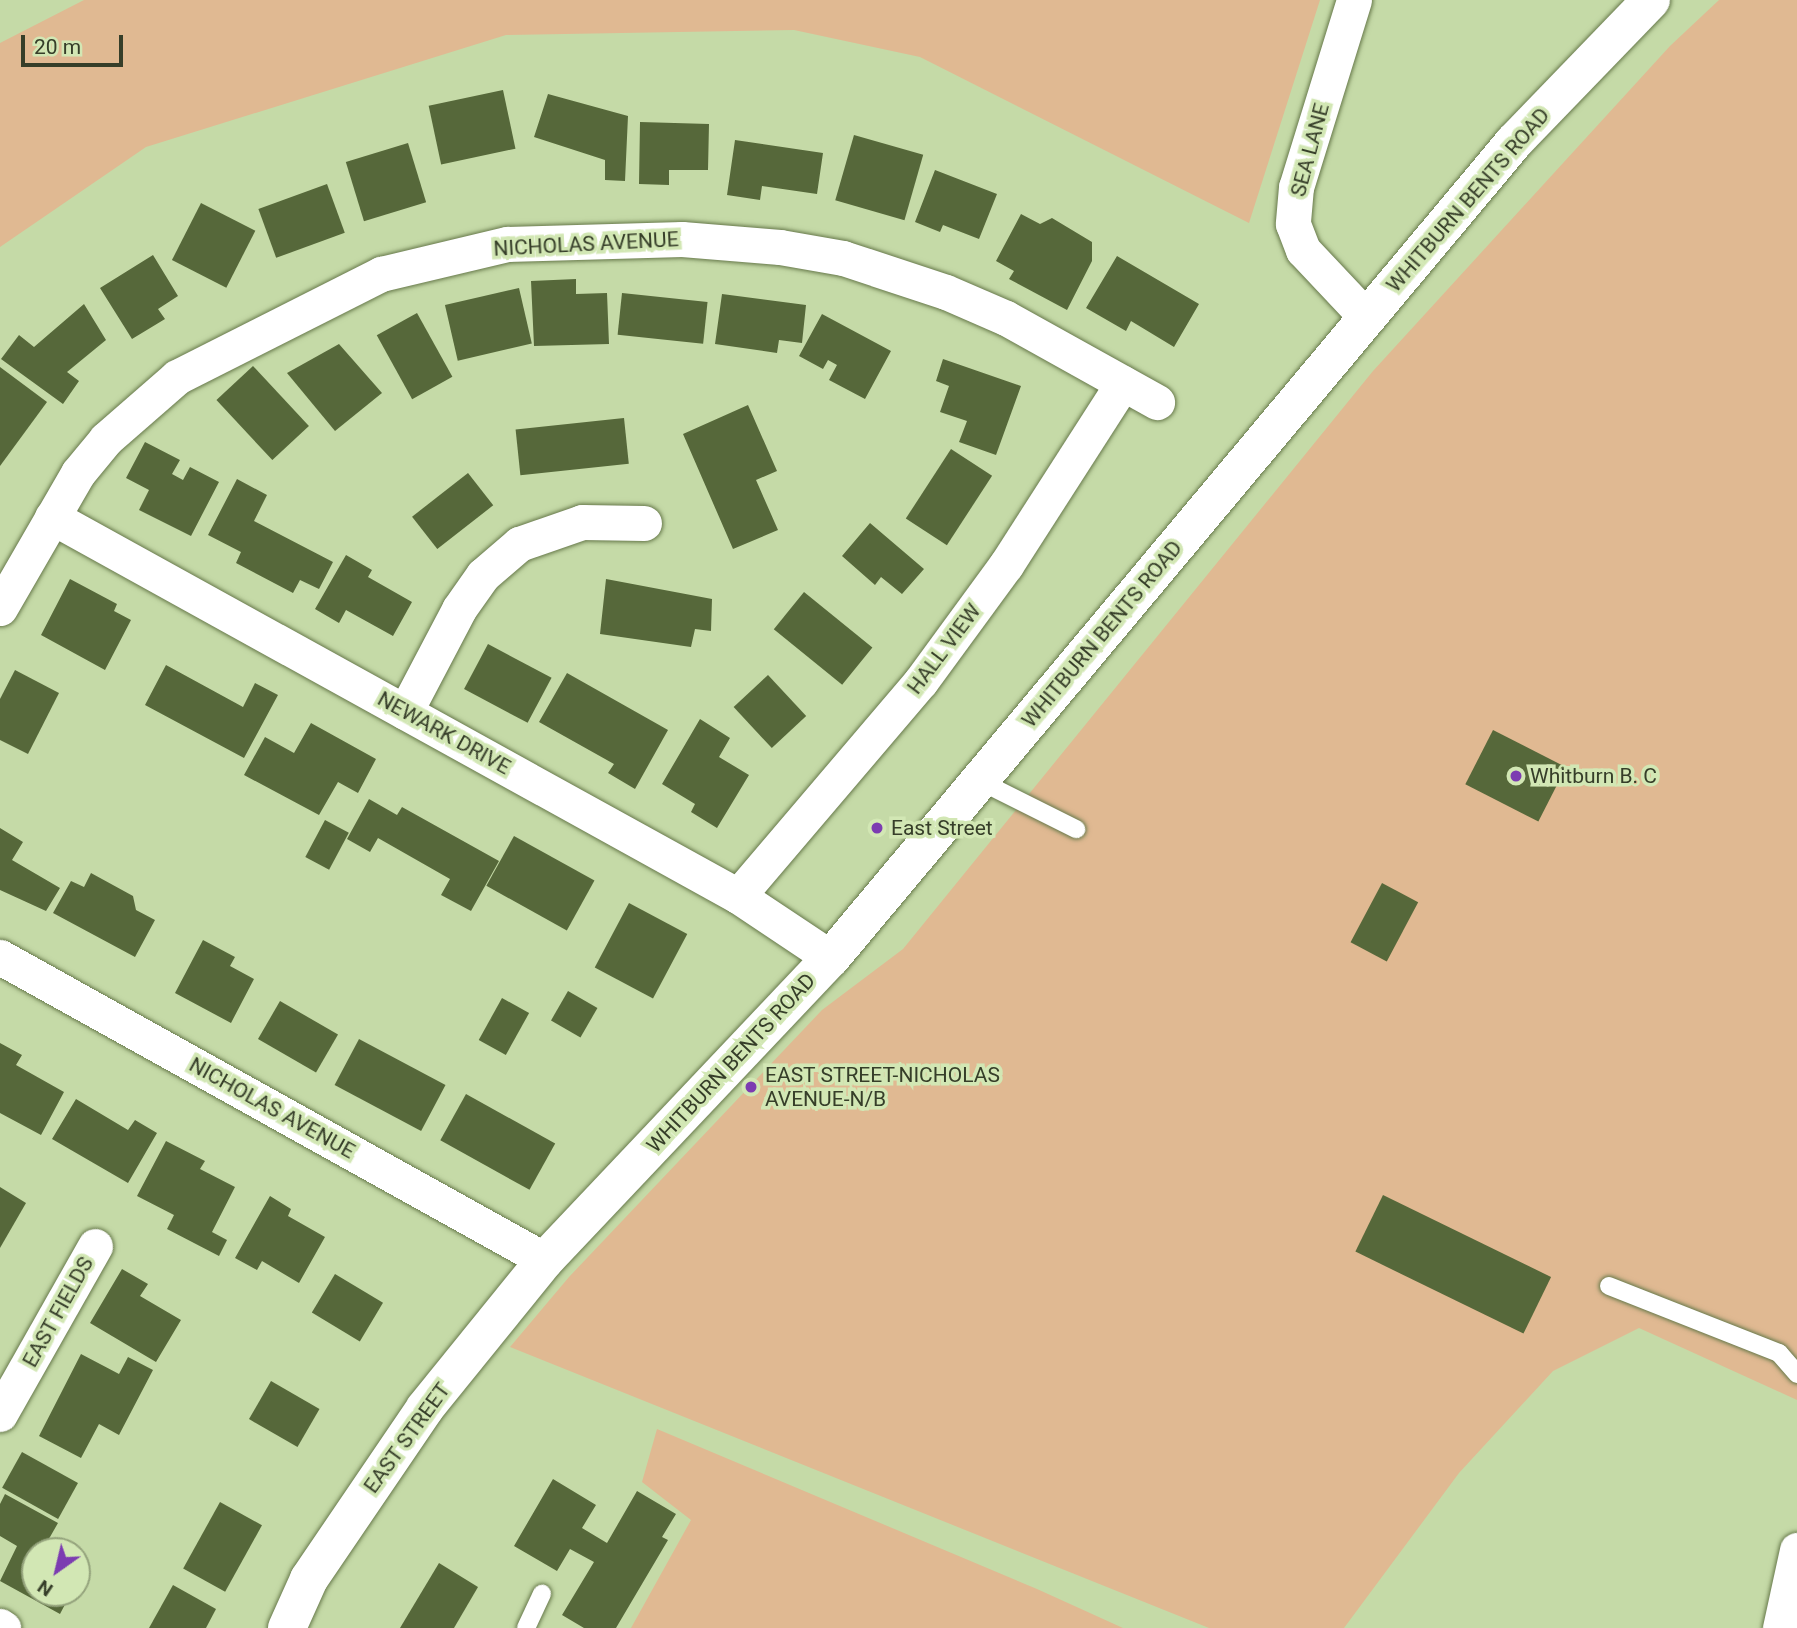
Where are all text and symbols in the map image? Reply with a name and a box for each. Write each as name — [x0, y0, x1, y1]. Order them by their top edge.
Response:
scale bar — [24, 21, 126, 65]
text: 20 m — [34, 35, 81, 59]
street label: SEA LANE — [1285, 101, 1335, 199]
street label: WHITBURN BENTS ROAD — [1381, 103, 1555, 297]
street label: NICHOLAS AVENUE — [493, 227, 679, 261]
street label: WHITBURN BENTS ROAD — [1017, 536, 1187, 732]
street label: HALL VIEW — [902, 599, 986, 699]
street label: NEWARK DRIVE — [373, 686, 515, 780]
place label: Whitburn B. C — [1530, 763, 1657, 789]
marker: Whitburn B. C — [1508, 768, 1524, 784]
place label: East Street — [891, 815, 993, 841]
marker: East Street — [869, 820, 885, 836]
street label: WHITBURN BENTS ROAD — [641, 968, 821, 1158]
street label: NICHOLAS AVENUE — [185, 1052, 359, 1164]
place label: EAST STREET-NICHOLAS AVENUE-N/B — [765, 1062, 1000, 1112]
marker: EAST STREET-NICHOLAS AVENUE-N/B — [743, 1079, 759, 1095]
street label: EAST FIELDS — [17, 1252, 99, 1372]
street label: EAST STREET — [358, 1378, 456, 1498]
north arrow — [21, 1537, 91, 1607]
text: N — [33, 1575, 57, 1601]

